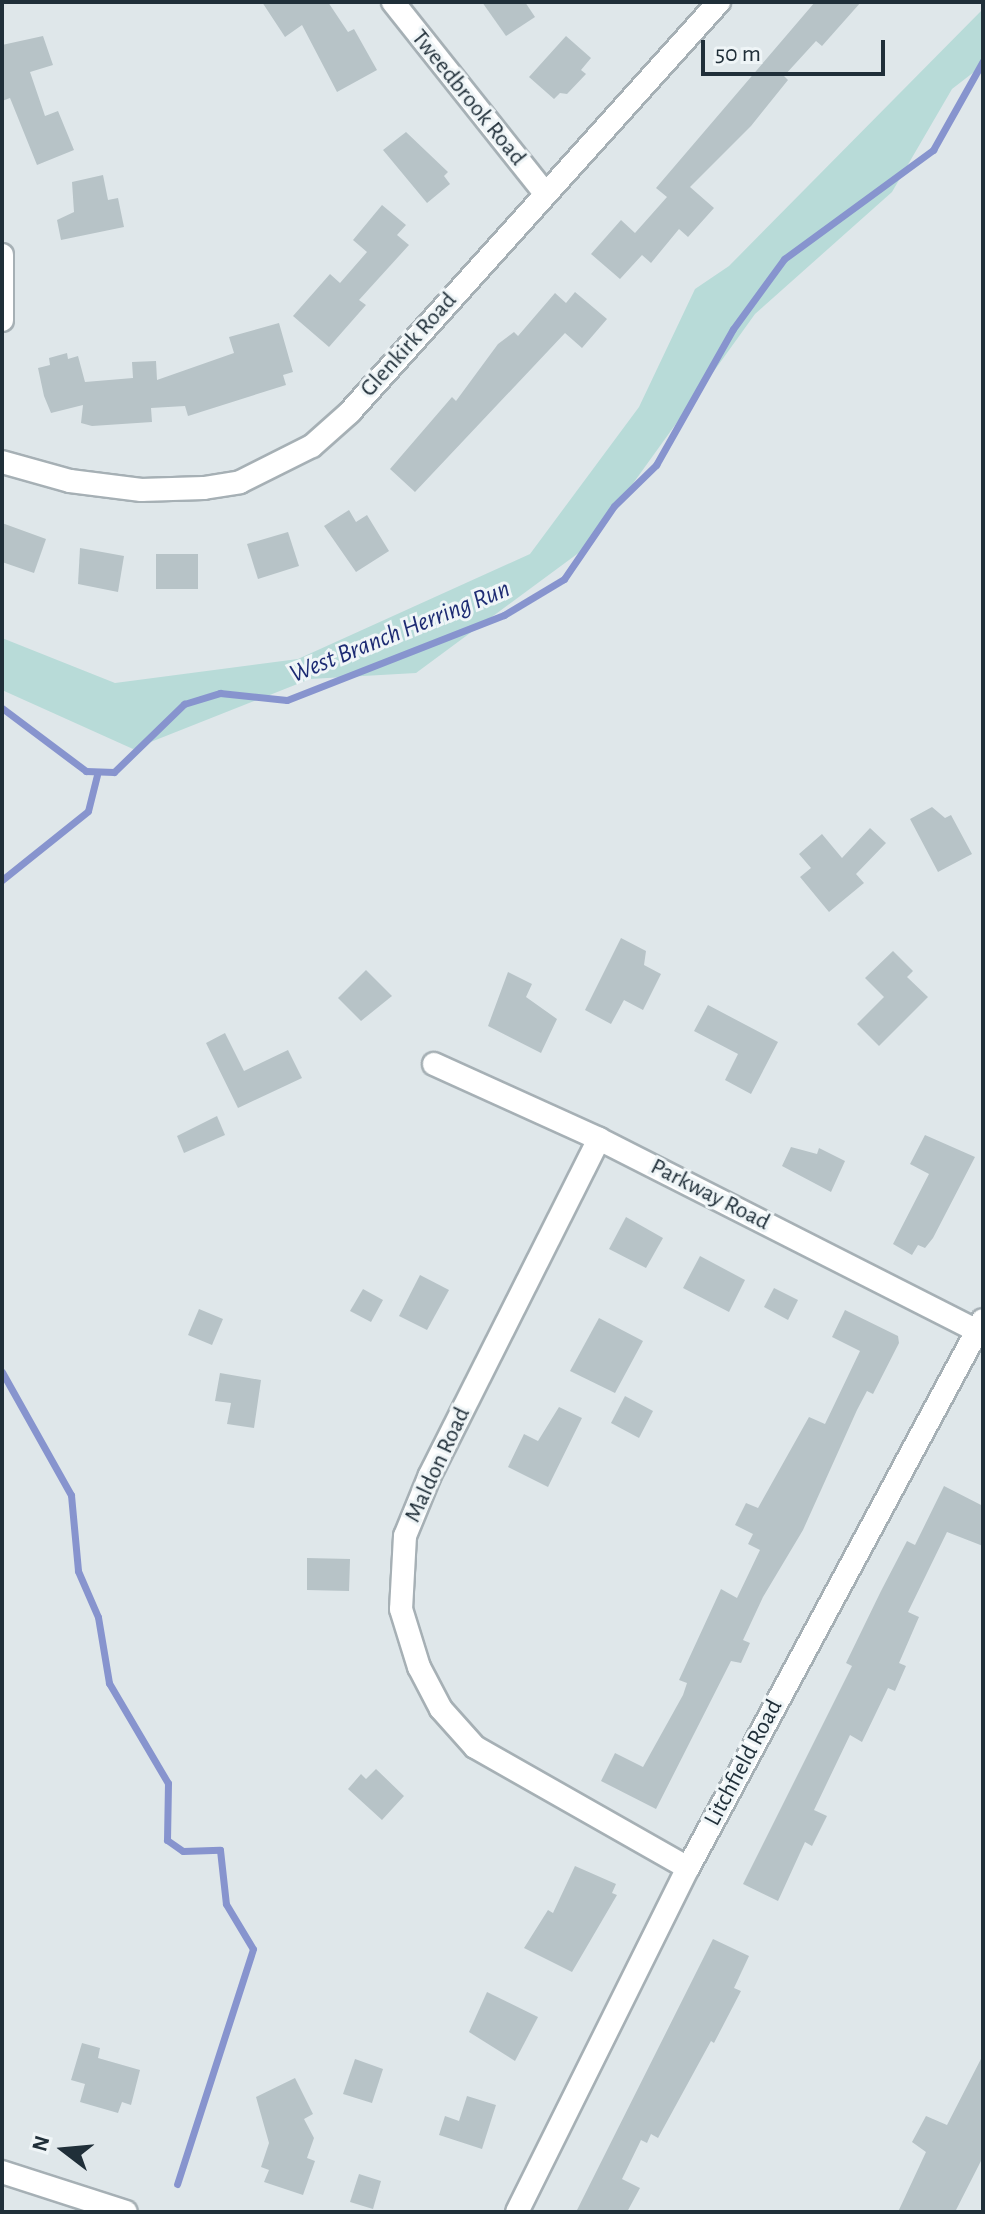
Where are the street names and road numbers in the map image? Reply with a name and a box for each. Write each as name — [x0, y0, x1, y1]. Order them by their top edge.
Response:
street label: Tweedbrook Road — [404, 24, 532, 172]
street label: Glenkirk Road — [355, 287, 463, 403]
street label: Parkway Road — [646, 1153, 774, 1237]
street label: Maldon Road — [399, 1403, 477, 1527]
street label: Litchfield Road — [699, 1695, 789, 1831]

